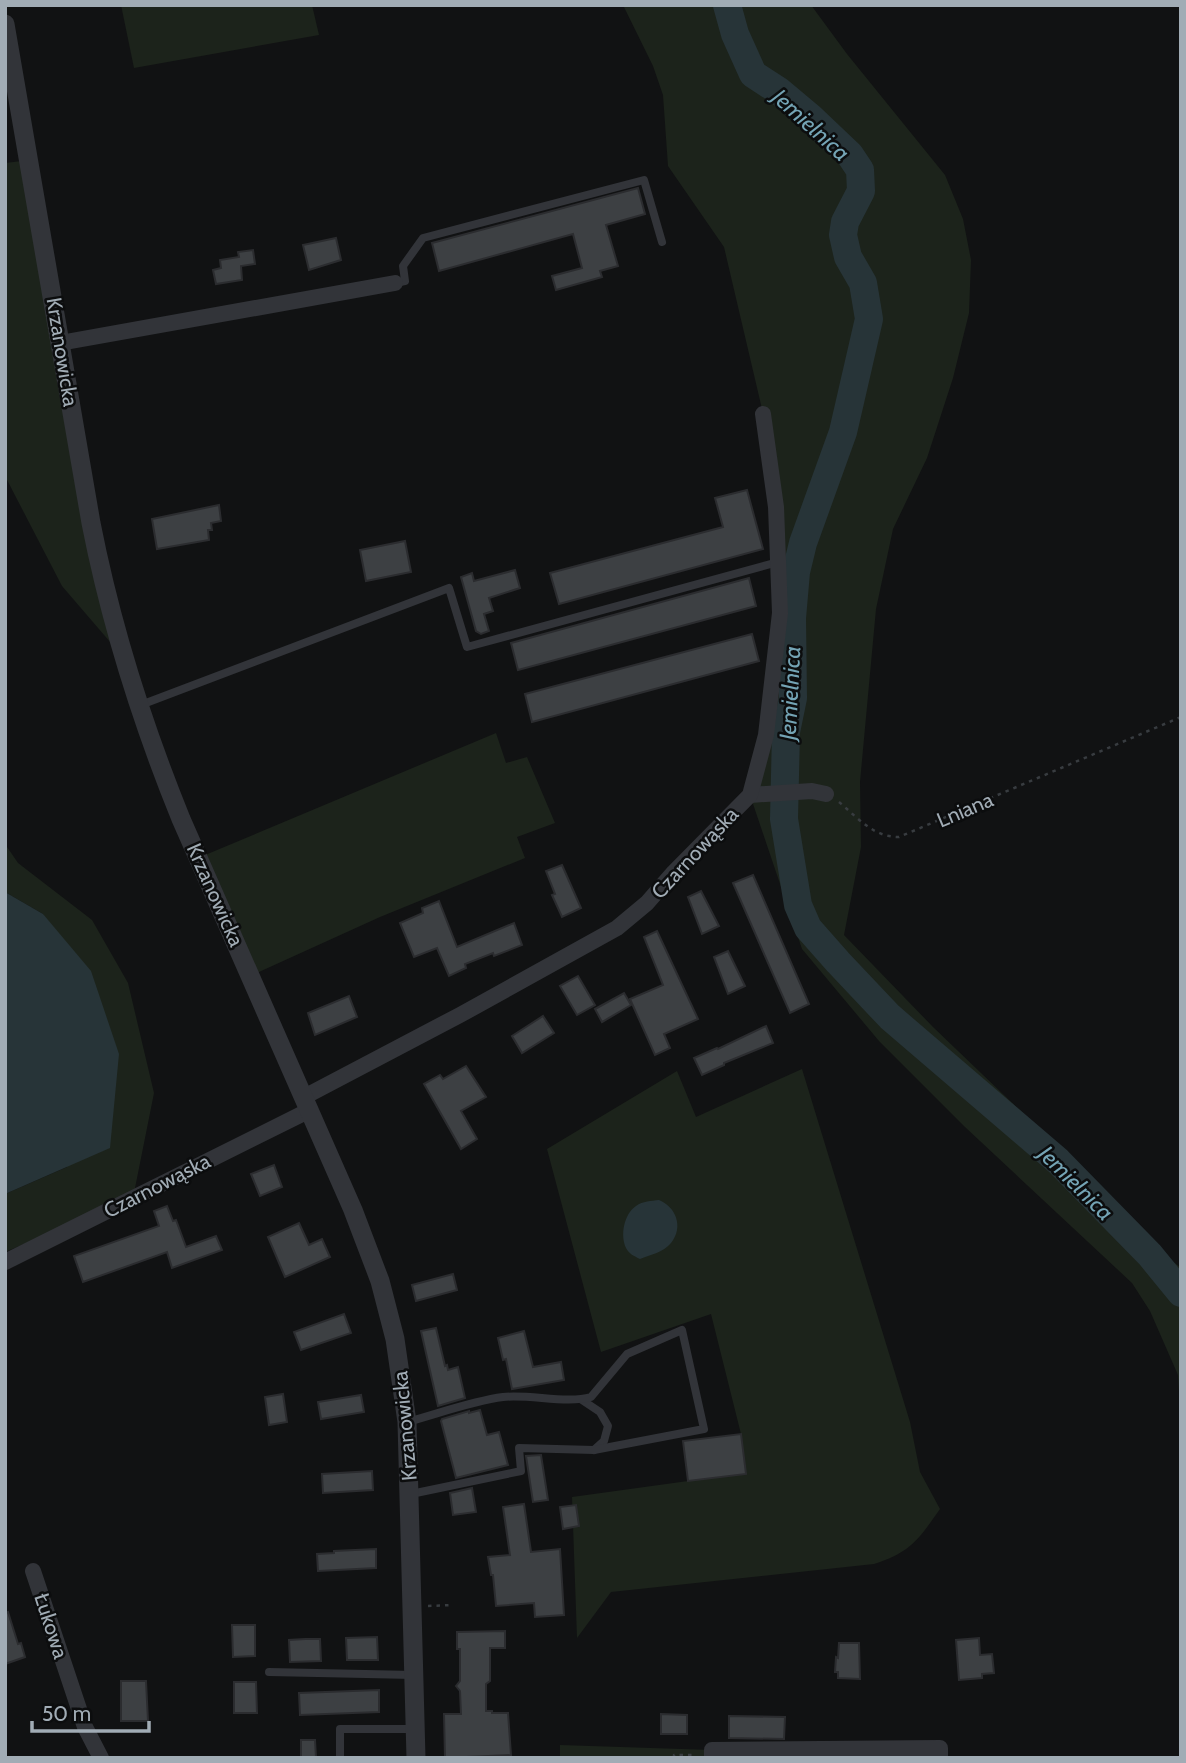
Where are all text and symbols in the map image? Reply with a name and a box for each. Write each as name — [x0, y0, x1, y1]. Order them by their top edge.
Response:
water label: Jemielnica — [765, 82, 855, 167]
street label: Krzanowicka — [42, 296, 83, 408]
water label: Jemielnica — [773, 645, 806, 743]
street label: Lniana — [933, 787, 997, 832]
street label: Czarnowąska — [646, 802, 743, 904]
street label: Krzanowicka — [182, 839, 249, 950]
water label: Jemielnica — [1031, 1138, 1119, 1226]
street label: Czarnowąska — [99, 1148, 214, 1223]
street label: Krzanowicka — [387, 1370, 422, 1482]
street label: Łukowa — [29, 1590, 74, 1662]
scale bar — [32, 1690, 149, 1734]
text: 50 m — [42, 1701, 91, 1726]

